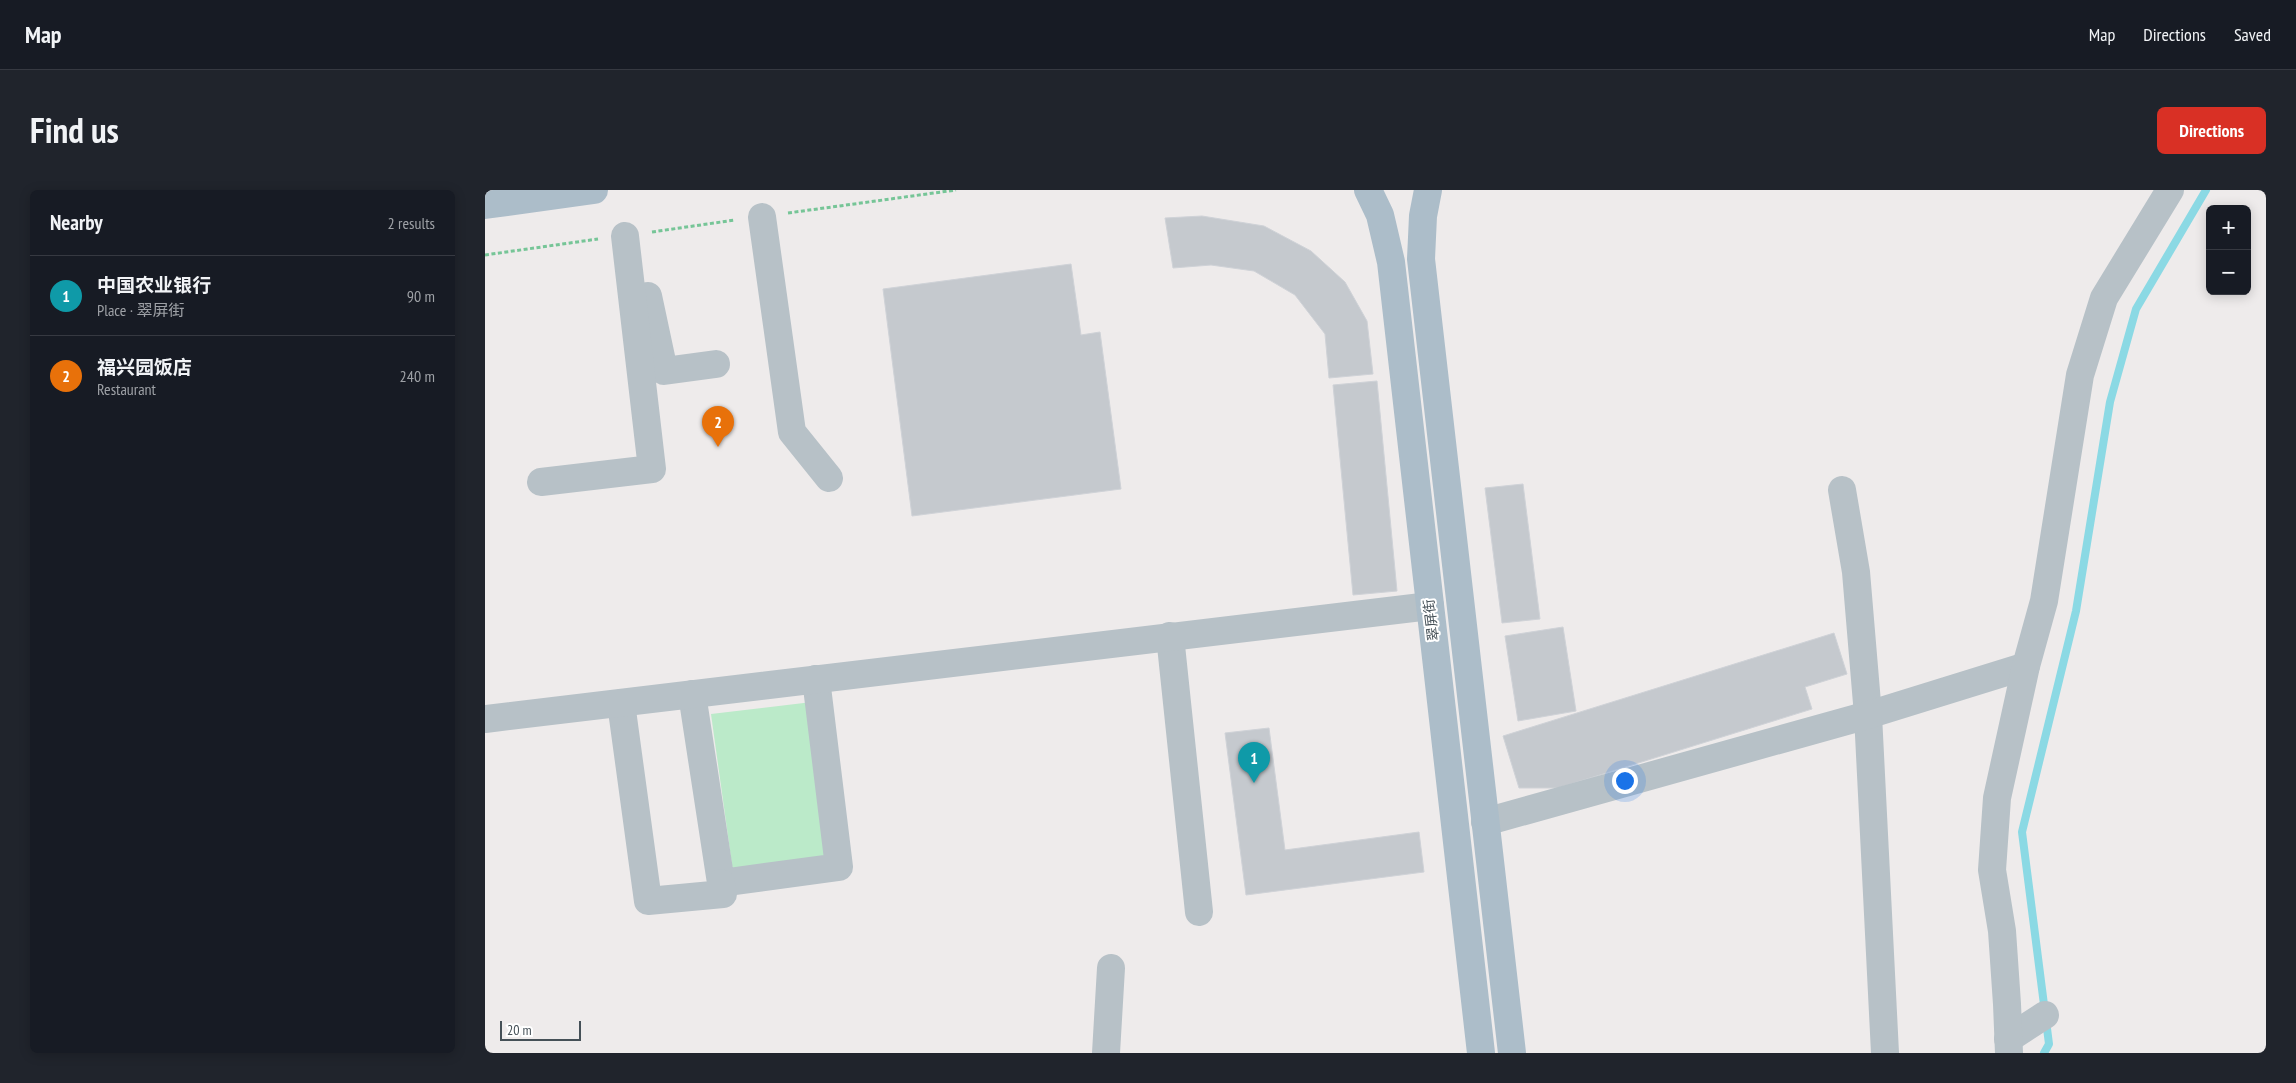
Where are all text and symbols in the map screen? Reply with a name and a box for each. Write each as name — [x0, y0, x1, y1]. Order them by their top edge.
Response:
text: Map — [25, 19, 62, 50]
text: Map — [2089, 23, 2115, 46]
text: Directions — [2143, 23, 2206, 46]
text: Saved — [2234, 23, 2271, 46]
text: Find us — [30, 107, 119, 153]
button: Directions — [2157, 107, 2266, 154]
map controls — [2206, 205, 2251, 295]
button: + — [2206, 205, 2251, 250]
text: Nearby — [50, 209, 103, 236]
text: 2 results — [388, 213, 435, 233]
button: − — [2206, 250, 2251, 295]
text: 中国农业银行 — [97, 273, 211, 297]
text: 1 — [62, 286, 70, 306]
text: 90 m — [407, 286, 435, 306]
text: Place · 翠屏街 — [97, 300, 185, 320]
text: 福兴园饭店 — [97, 355, 192, 379]
text: 2 — [62, 366, 70, 386]
text: 240 m — [400, 366, 435, 386]
text: Restaurant — [97, 379, 156, 399]
pin: 2 — [702, 406, 734, 447]
street label: 翠屏街 — [1420, 598, 1442, 642]
pin: 1 — [1238, 742, 1270, 783]
your location — [1612, 768, 1638, 794]
scale bar — [500, 1018, 581, 1041]
text: 20 m — [507, 1021, 532, 1039]

